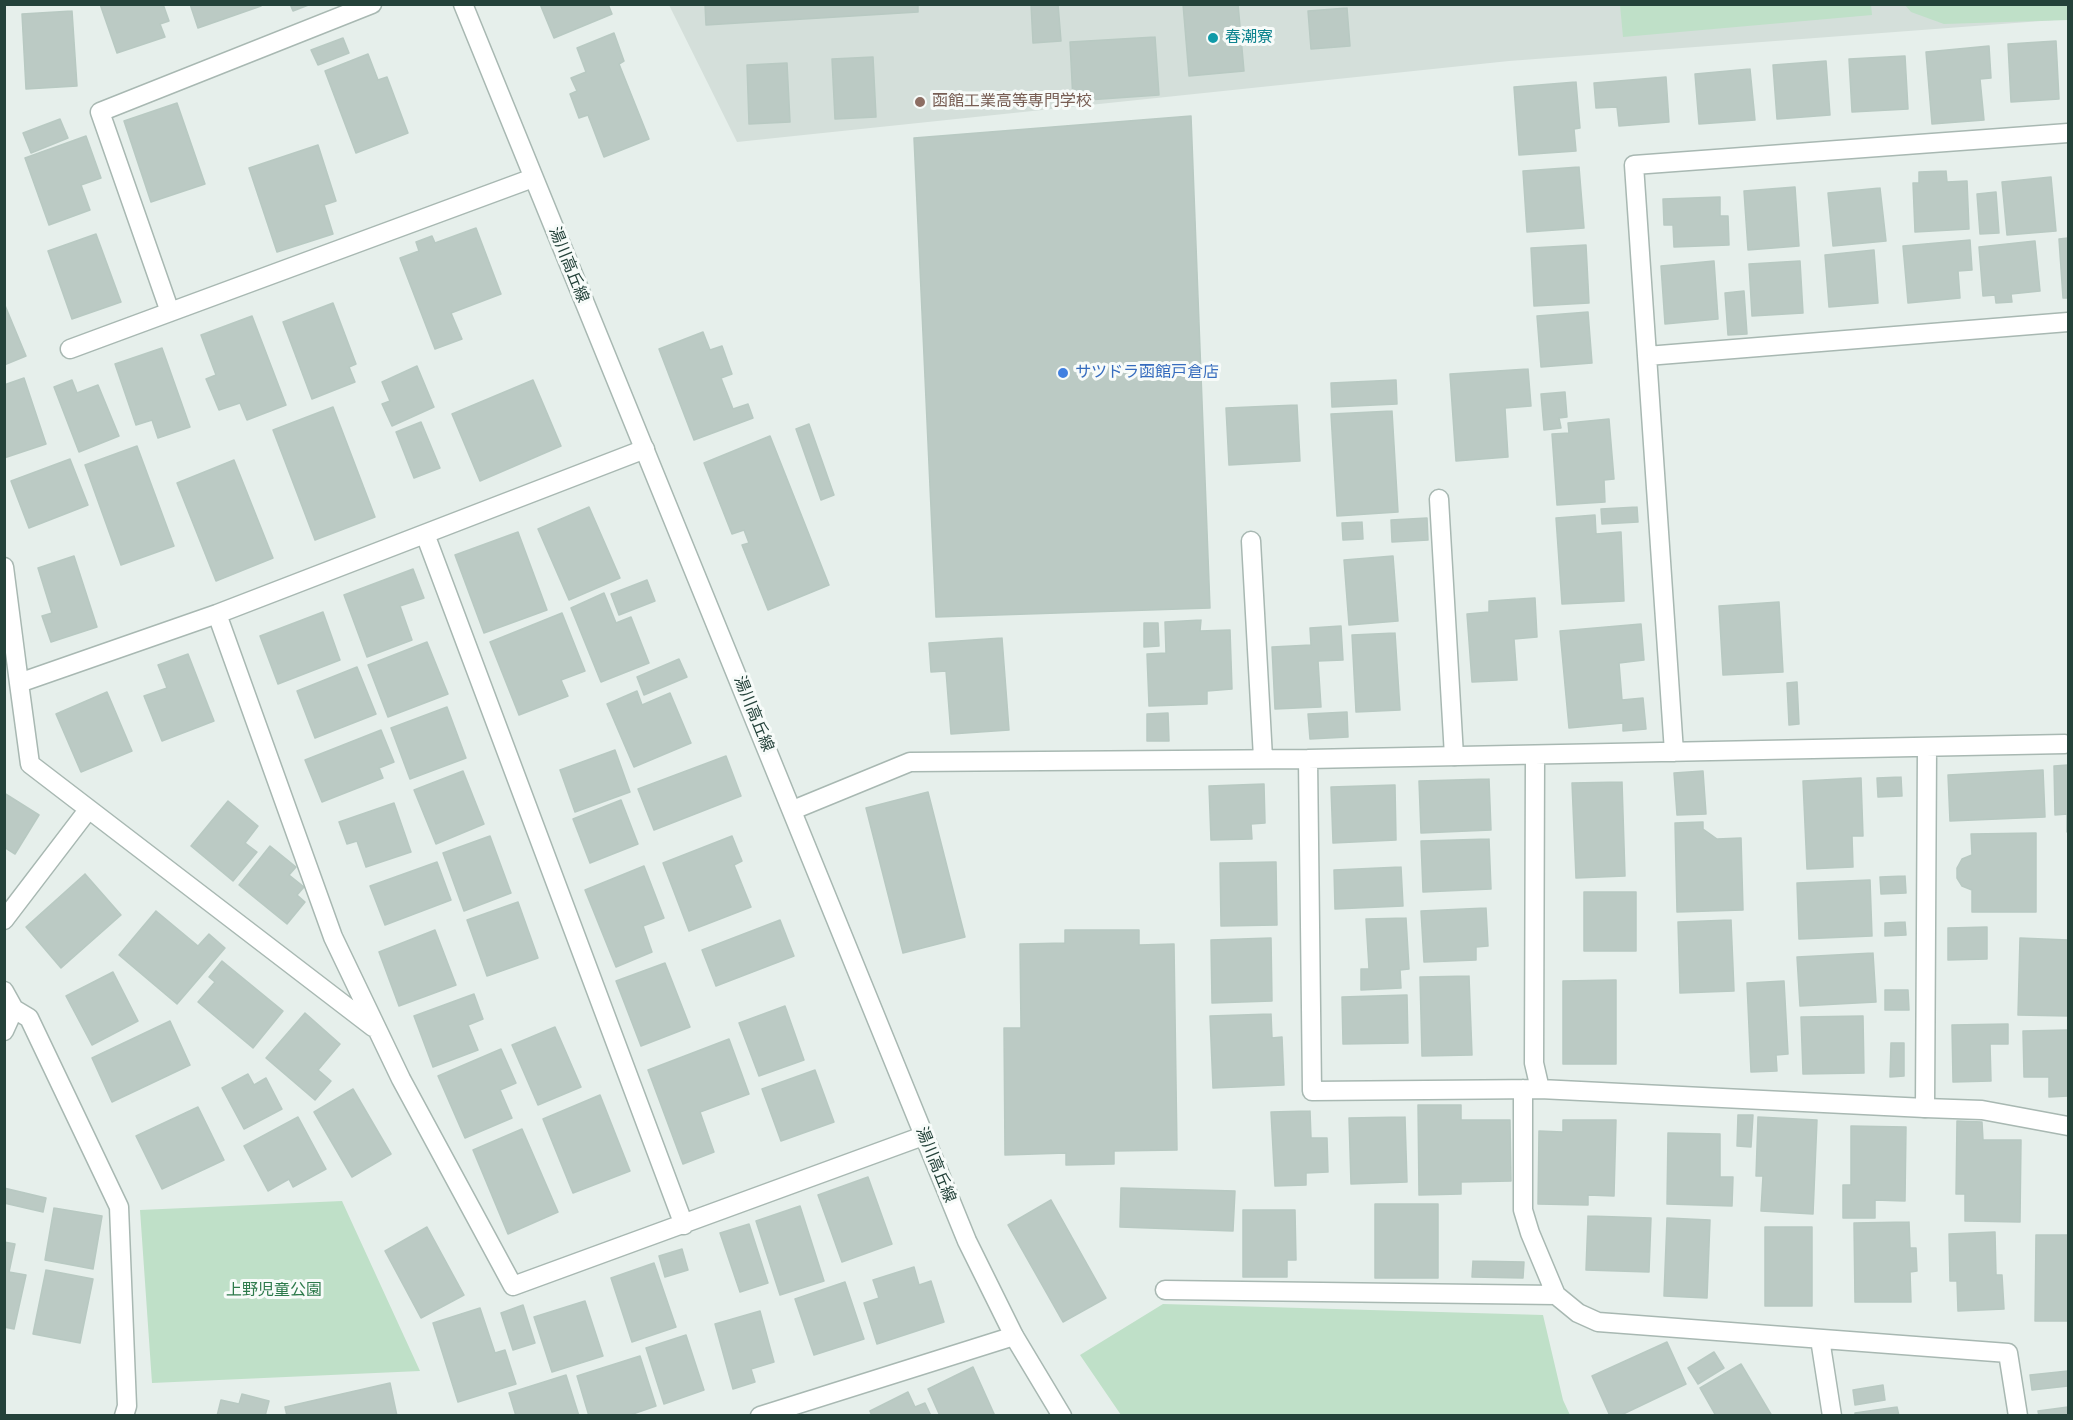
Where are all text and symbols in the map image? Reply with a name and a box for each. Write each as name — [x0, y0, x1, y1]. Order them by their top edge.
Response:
place label: 春潮寮 — [1225, 28, 1273, 48]
marker: 春潮寮 — [1206, 31, 1220, 45]
place label: 函館工業高等専門学校 — [932, 92, 1092, 112]
marker: 函館工業高等専門学校 — [913, 95, 927, 109]
street label: 湯川高丘線 — [544, 224, 592, 306]
place label: サツドラ函館戸倉店 — [1075, 363, 1219, 383]
marker: サツドラ函館戸倉店 — [1056, 366, 1070, 380]
street label: 湯川高丘線 — [729, 673, 777, 755]
street label: 湯川高丘線 — [911, 1124, 959, 1206]
park label: 上野児童公園 — [226, 1281, 322, 1301]

